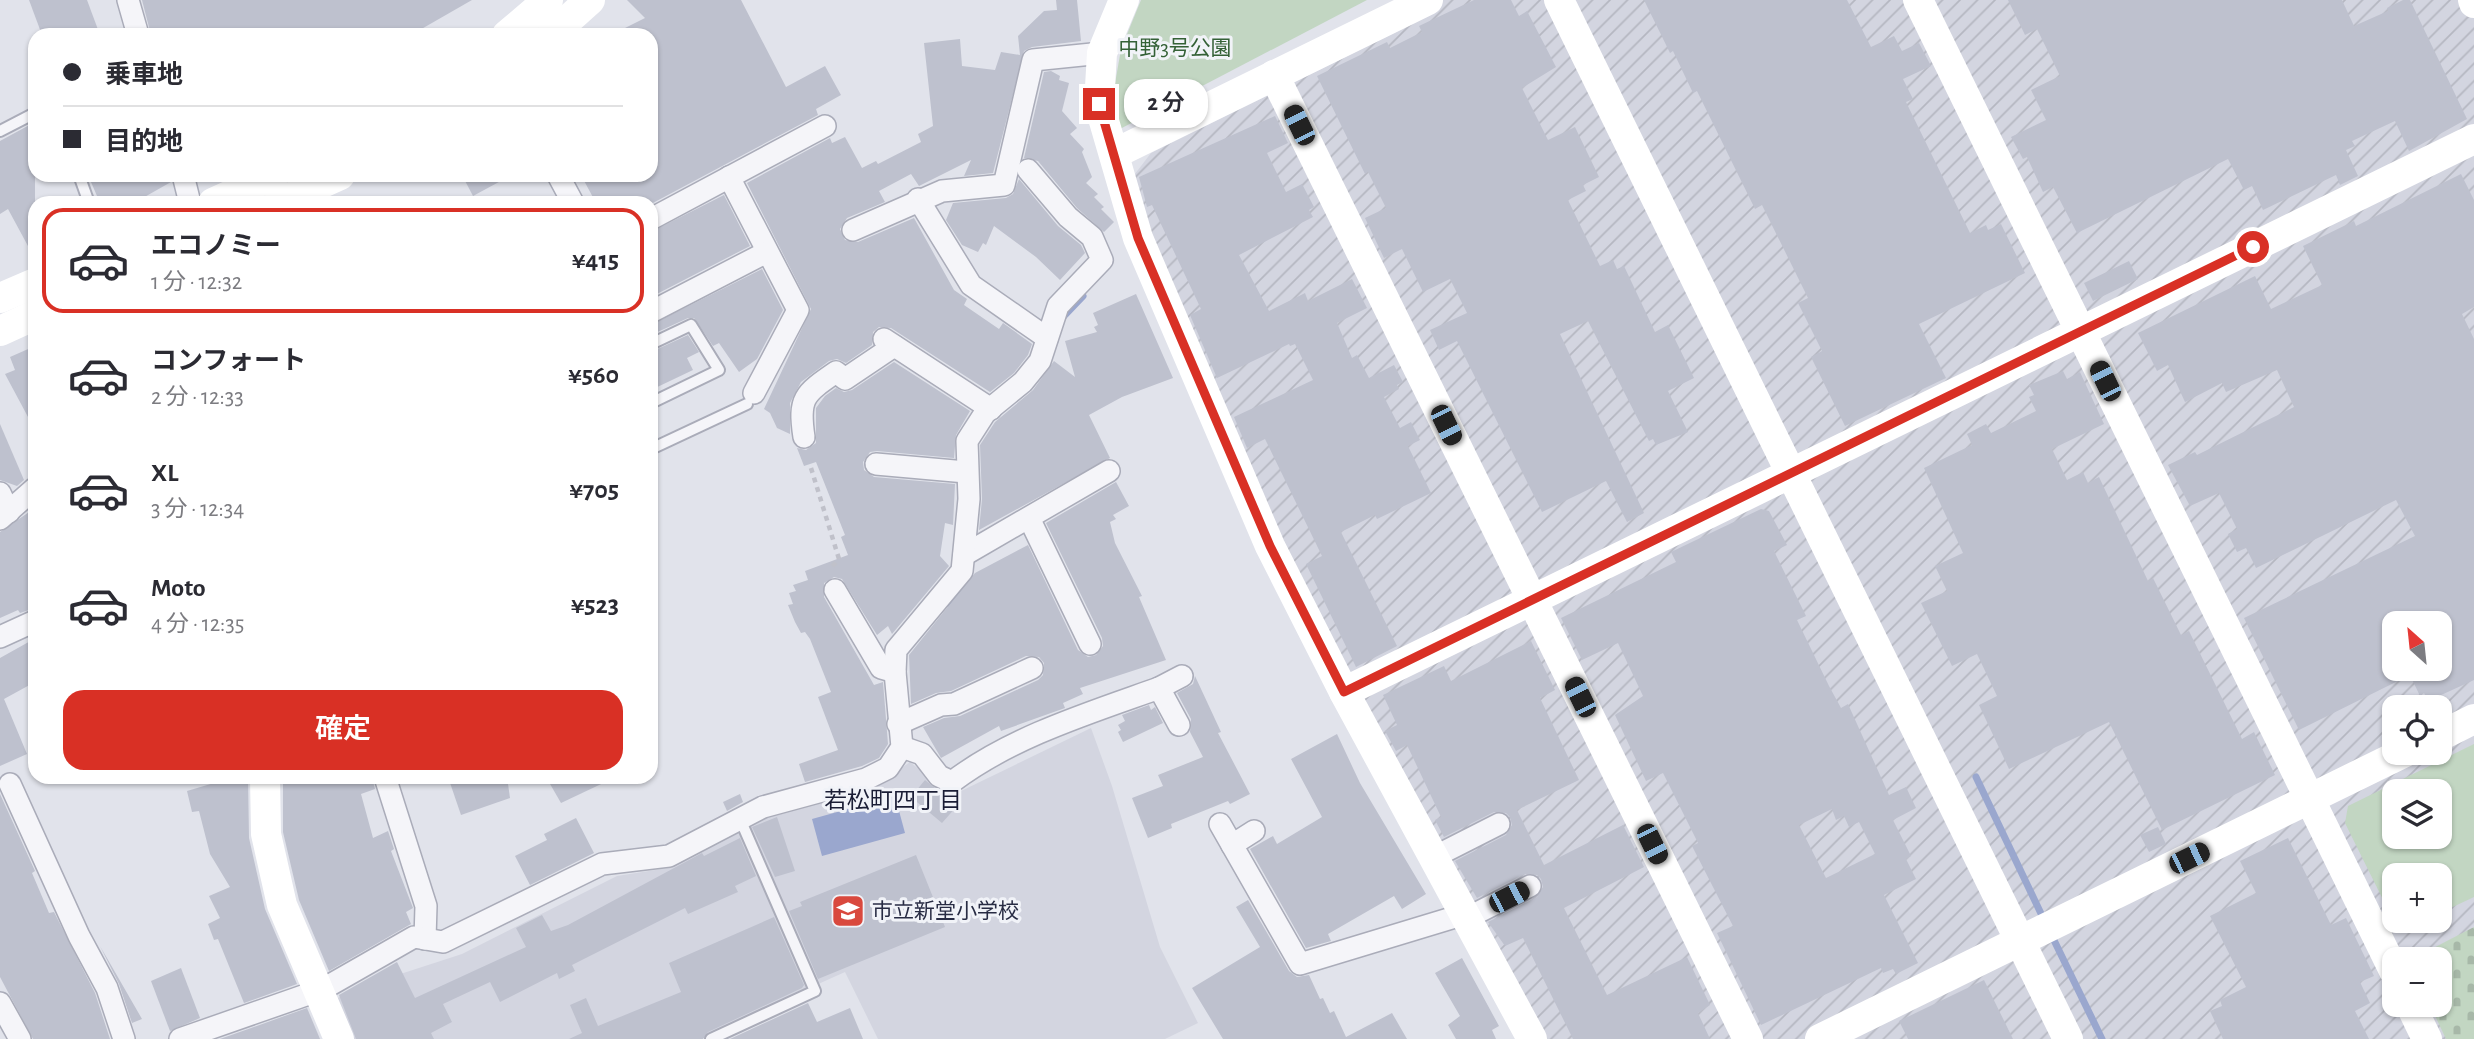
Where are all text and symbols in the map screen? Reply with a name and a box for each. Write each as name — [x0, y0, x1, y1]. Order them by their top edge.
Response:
park label: 中野3号公園 — [1118, 37, 1232, 59]
text: 乗車地 — [105, 62, 183, 88]
callout: 2 分 — [1124, 80, 1208, 128]
route end — [1083, 88, 1115, 120]
text: 2 分 — [1147, 92, 1185, 115]
car — [1281, 102, 1318, 148]
text: 目的地 — [105, 129, 183, 155]
icon: car — [67, 229, 130, 292]
route start — [2237, 231, 2269, 263]
text: エコノミー — [151, 233, 281, 259]
text: ¥415 — [572, 247, 619, 273]
text: 1 分 · 12:32 — [151, 271, 242, 294]
icon: car — [67, 344, 130, 407]
text: コンフォート — [151, 348, 306, 374]
car — [2087, 358, 2124, 404]
text: ¥560 — [568, 362, 619, 388]
text: 2 分 · 12:33 — [151, 386, 244, 409]
car — [1428, 402, 1465, 448]
icon: car — [67, 459, 130, 522]
text: XL — [151, 460, 178, 486]
text: ¥705 — [569, 477, 619, 503]
text: 3 分 · 12:34 — [151, 498, 244, 521]
icon: car — [67, 574, 130, 637]
text: Moto — [151, 575, 206, 601]
text: ¥523 — [571, 592, 619, 618]
north arrow — [2382, 611, 2452, 681]
map controls — [2382, 611, 2452, 1017]
text: 4 分 · 12:35 — [151, 613, 244, 636]
car — [1562, 674, 1599, 720]
button: 確定 — [63, 690, 623, 770]
button: locate — [2382, 695, 2452, 765]
button: layers — [2382, 779, 2452, 849]
district label: 若松町四丁目 — [824, 788, 962, 813]
car — [1634, 821, 1671, 867]
car — [2166, 839, 2213, 877]
button: + — [2382, 863, 2452, 933]
car — [1486, 878, 1533, 916]
school or university icon: 市立新堂小学校 — [829, 892, 867, 930]
place label: 市立新堂小学校 — [872, 900, 1019, 922]
button: − — [2382, 947, 2452, 1017]

